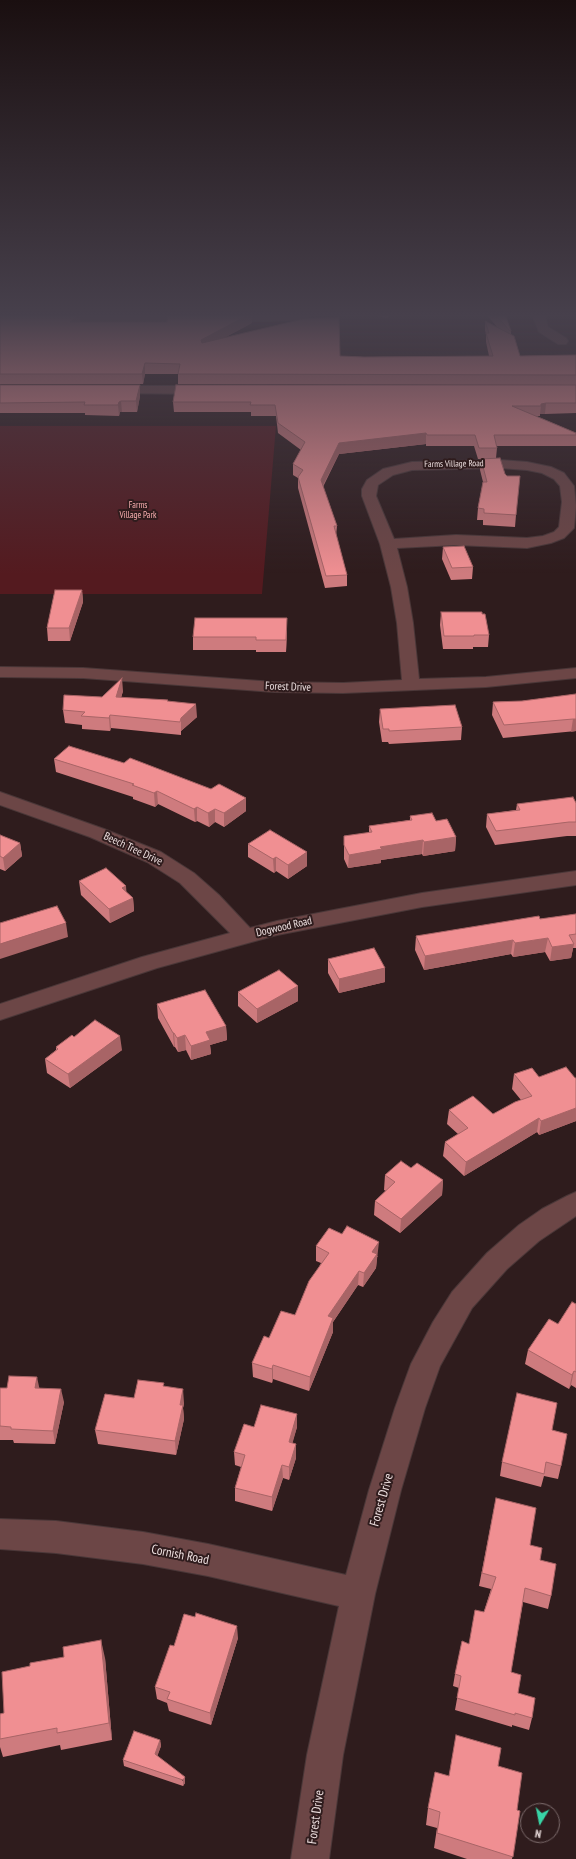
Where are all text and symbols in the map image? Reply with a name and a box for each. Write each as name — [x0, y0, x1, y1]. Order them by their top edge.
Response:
street label: Farms Village Road — [424, 458, 484, 470]
park label: Farms Village Park — [120, 500, 156, 521]
street label: Forest Drive — [265, 680, 311, 694]
street label: Beech Tree Drive — [101, 830, 165, 868]
street label: Dogwood Road — [255, 914, 313, 940]
street label: Forest Drive — [367, 1472, 397, 1528]
street label: Cornish Road — [150, 1542, 210, 1568]
street label: Forest Drive — [305, 1789, 327, 1845]
north arrow — [520, 1803, 560, 1843]
text: N — [534, 1826, 542, 1841]

